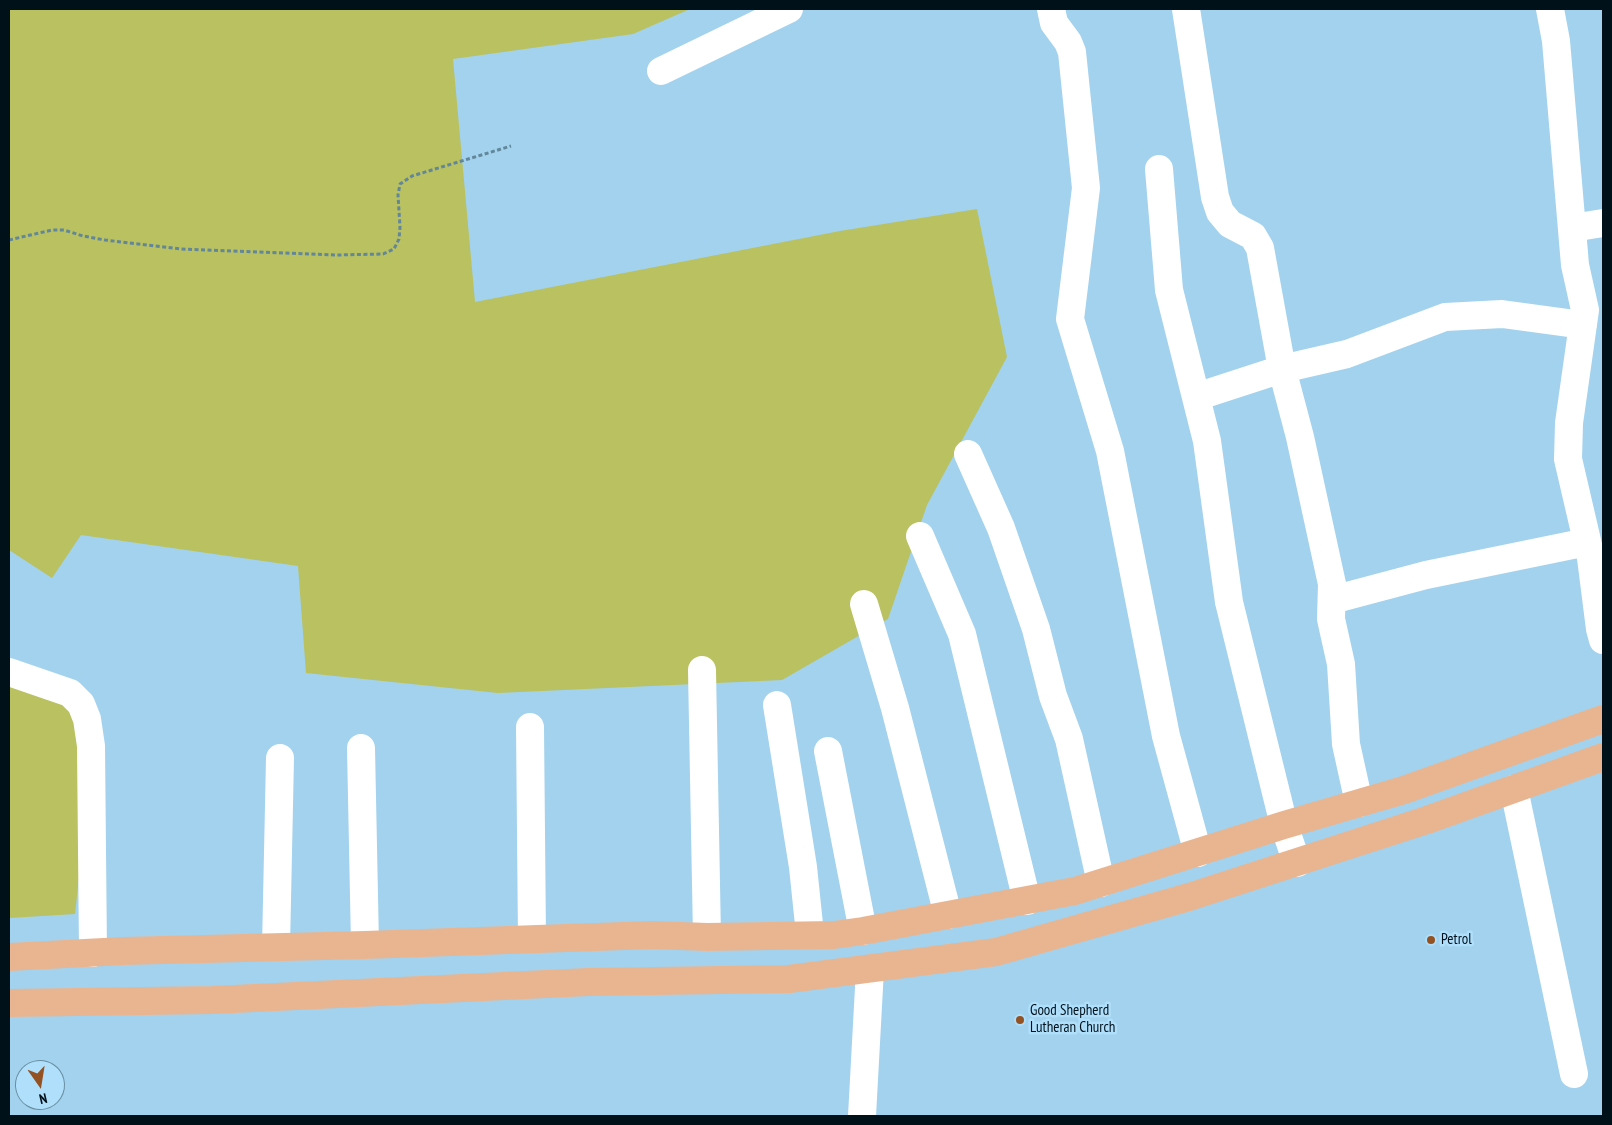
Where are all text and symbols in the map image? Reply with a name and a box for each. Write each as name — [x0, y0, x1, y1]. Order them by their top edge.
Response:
place label: Petrol — [1441, 931, 1472, 949]
marker: Petrol — [1425, 934, 1437, 946]
place label: Good Shepherd Lutheran Church — [1030, 1002, 1115, 1037]
marker: Good Shepherd Lutheran Church — [1014, 1014, 1026, 1026]
north arrow — [15, 1060, 65, 1110]
text: N — [37, 1089, 49, 1108]

